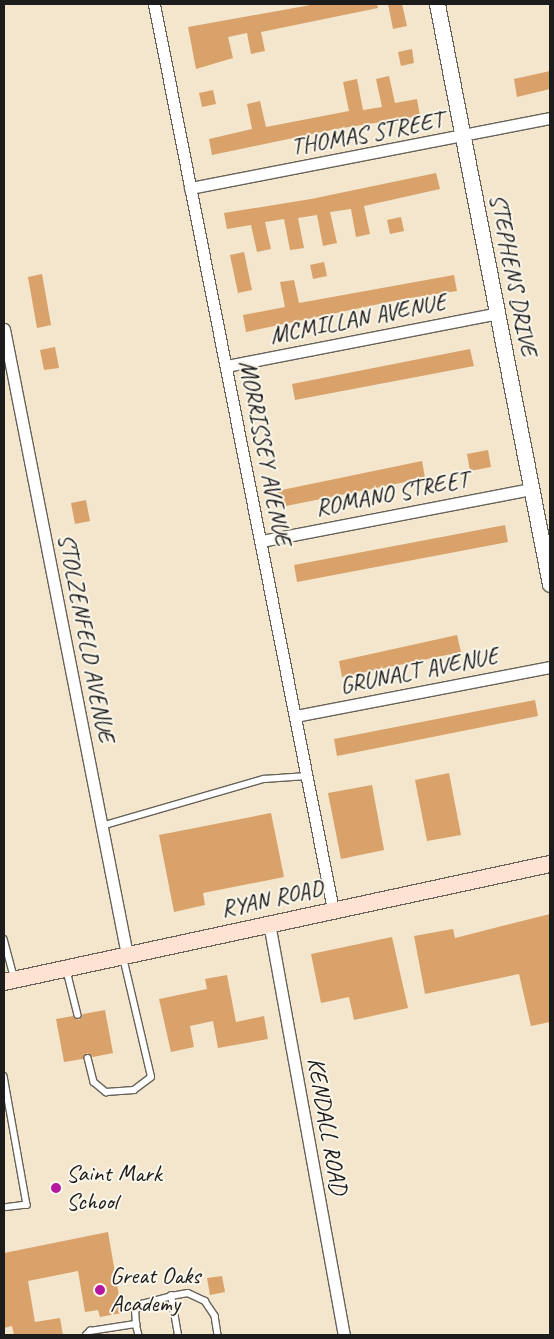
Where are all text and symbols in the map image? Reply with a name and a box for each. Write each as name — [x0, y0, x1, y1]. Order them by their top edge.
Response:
street label: THOMAS STREET — [289, 107, 445, 161]
street label: STEPHENS DRIVE — [483, 192, 543, 358]
street label: MCMILLAN AVENUE — [267, 288, 449, 350]
street label: MORRISSEY AVENUE — [233, 358, 297, 548]
street label: ROMANO STREET — [313, 465, 471, 523]
street label: STOLZENFELD AVENUE — [52, 532, 120, 744]
street label: GRUNALT AVENUE — [338, 642, 500, 700]
street label: RYAN ROAD — [218, 874, 326, 924]
street label: KENDALL ROAD — [301, 1055, 353, 1197]
place label: Saint Mark School — [66, 1160, 162, 1216]
marker: Saint Mark School — [50, 1182, 62, 1194]
place label: Great Oaks Academy — [110, 1262, 201, 1318]
marker: Great Oaks Academy — [94, 1284, 106, 1296]

